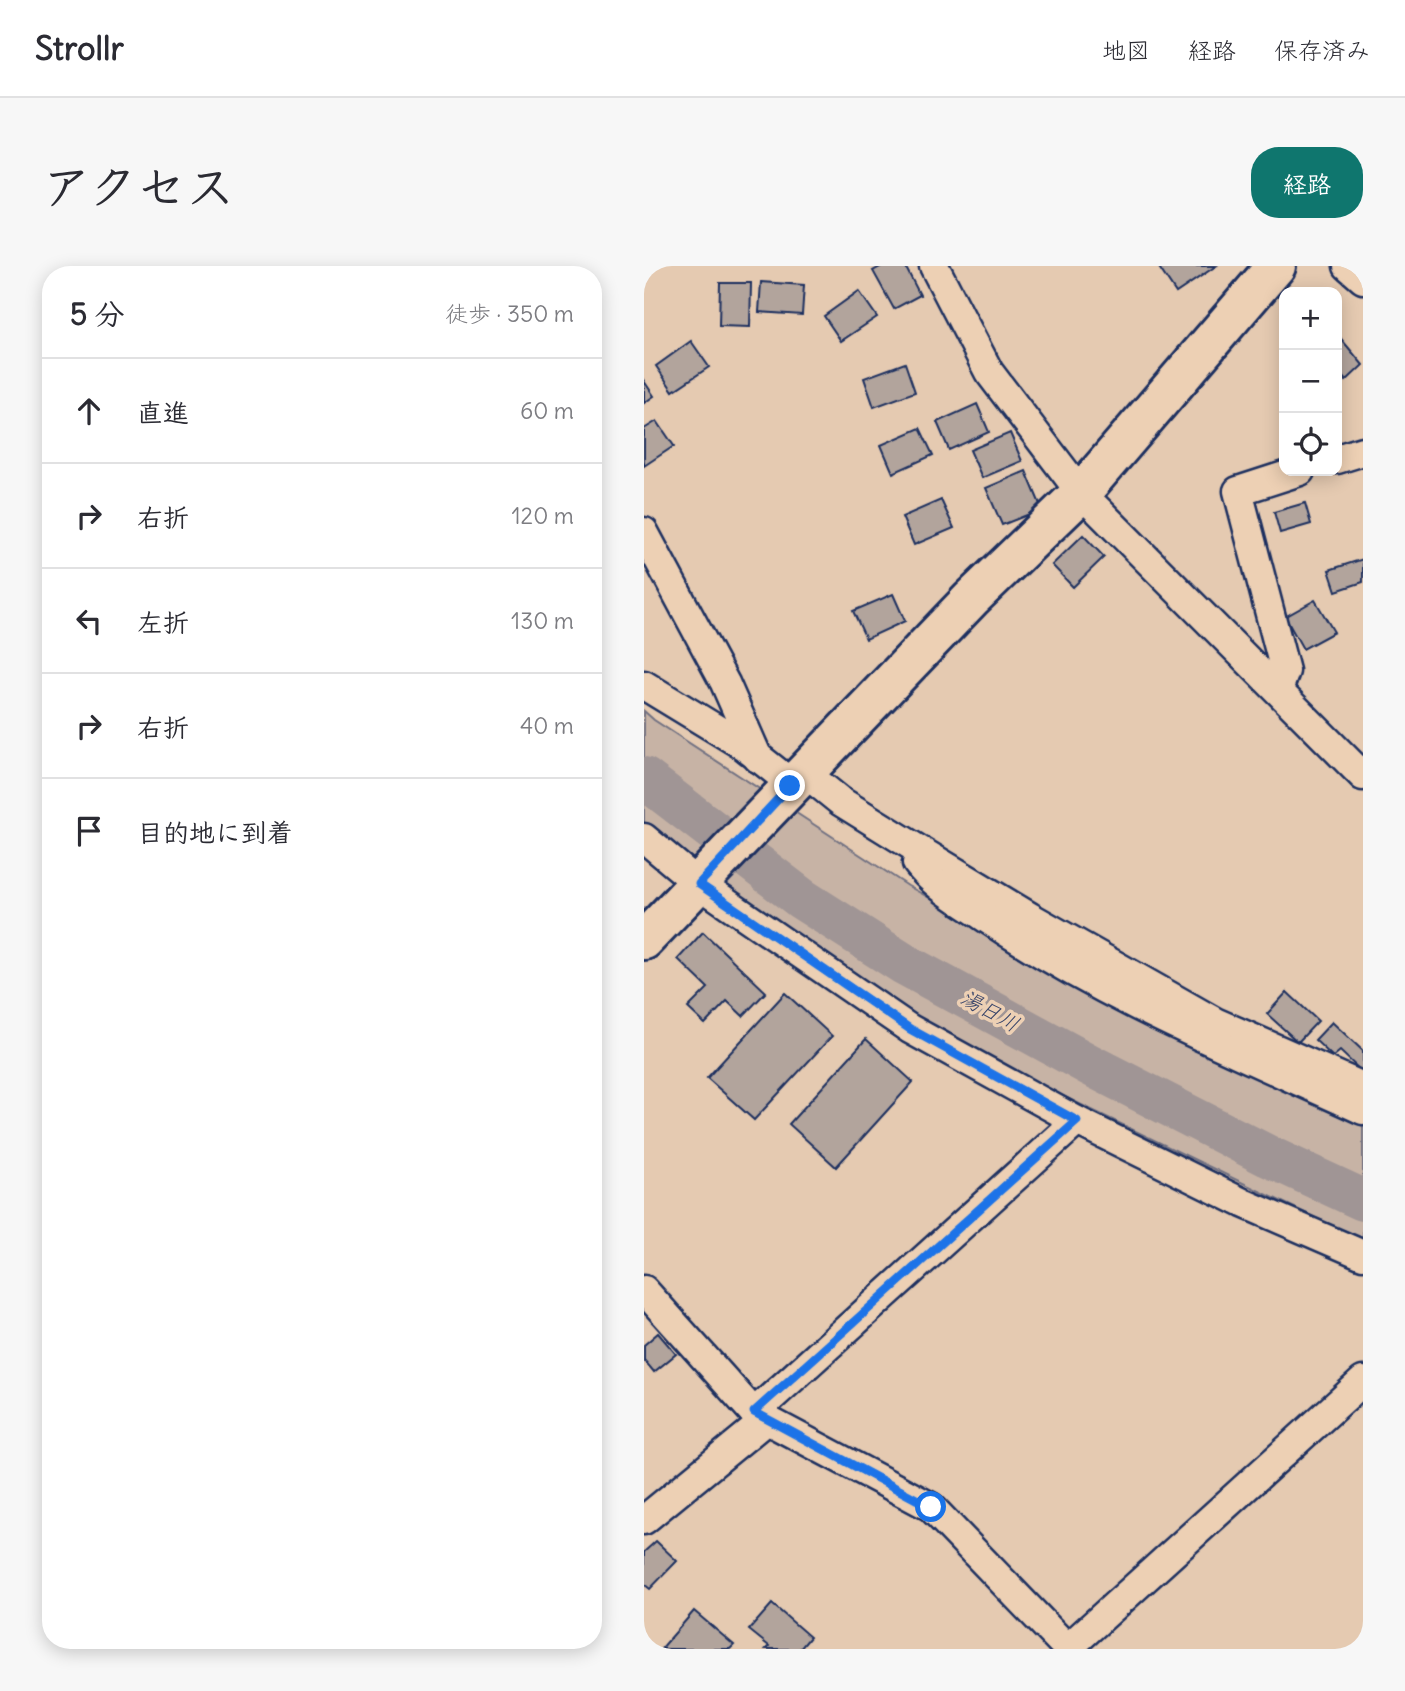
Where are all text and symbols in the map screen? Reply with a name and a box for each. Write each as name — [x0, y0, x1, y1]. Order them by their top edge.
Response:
text: Strollr — [35, 27, 124, 69]
text: 地図 — [1102, 35, 1150, 65]
text: 経路 — [1188, 35, 1236, 65]
text: 保存済み — [1274, 35, 1370, 65]
button: 経路 — [1251, 147, 1363, 218]
text: アクセス — [42, 156, 235, 217]
map controls — [1279, 287, 1342, 476]
button: + — [1279, 287, 1342, 350]
text: 5 分 — [70, 295, 124, 333]
text: 徒歩 · 350 m — [445, 299, 574, 328]
button: − — [1279, 350, 1342, 413]
icon: ahead — [70, 392, 108, 430]
text: 直進 — [137, 396, 189, 429]
text: 60 m — [520, 396, 574, 425]
button: locate — [1279, 413, 1342, 476]
icon: right — [70, 497, 108, 535]
text: 右折 — [137, 501, 189, 534]
text: 120 m — [511, 501, 574, 530]
icon: left — [70, 602, 108, 640]
text: 左折 — [137, 606, 189, 639]
text: 130 m — [511, 606, 574, 635]
icon: right — [70, 707, 108, 745]
text: 右折 — [137, 711, 189, 744]
text: 40 m — [520, 711, 574, 740]
route end — [774, 770, 805, 801]
icon: arrive — [70, 812, 108, 850]
text: 目的地に到着 — [137, 816, 293, 849]
water label: 湯日川 — [956, 983, 1024, 1038]
route start — [915, 1491, 946, 1522]

